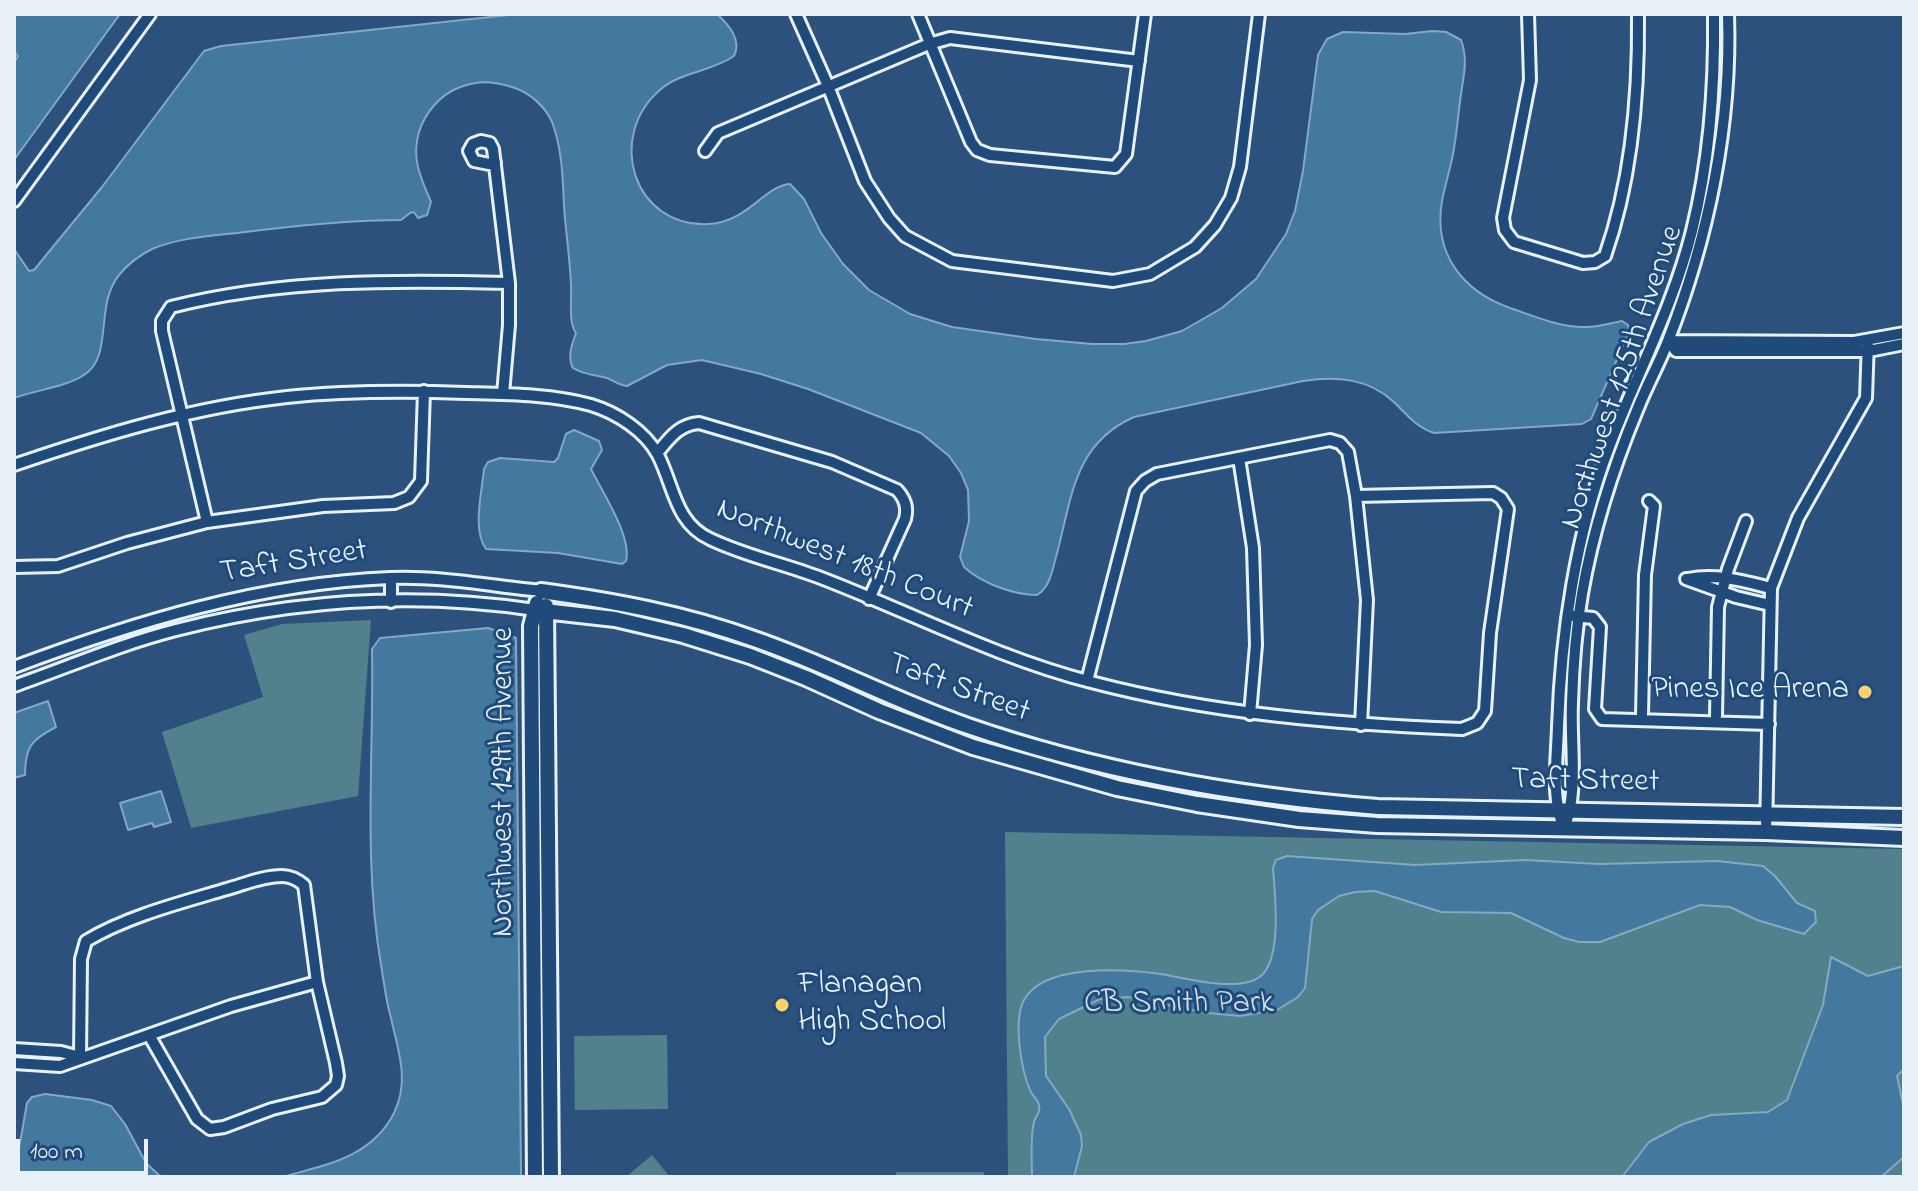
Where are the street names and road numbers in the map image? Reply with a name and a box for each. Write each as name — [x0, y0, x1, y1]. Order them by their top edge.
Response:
street label: Northwest 125th Avenue — [1554, 221, 1694, 535]
street label: Northwest 18th Court — [710, 492, 978, 630]
street label: Taft Street — [218, 533, 370, 595]
street label: Northwest 129th Avenue — [487, 627, 525, 937]
street label: Taft Street — [882, 647, 1034, 733]
street label: Taft Street — [1510, 763, 1660, 803]

